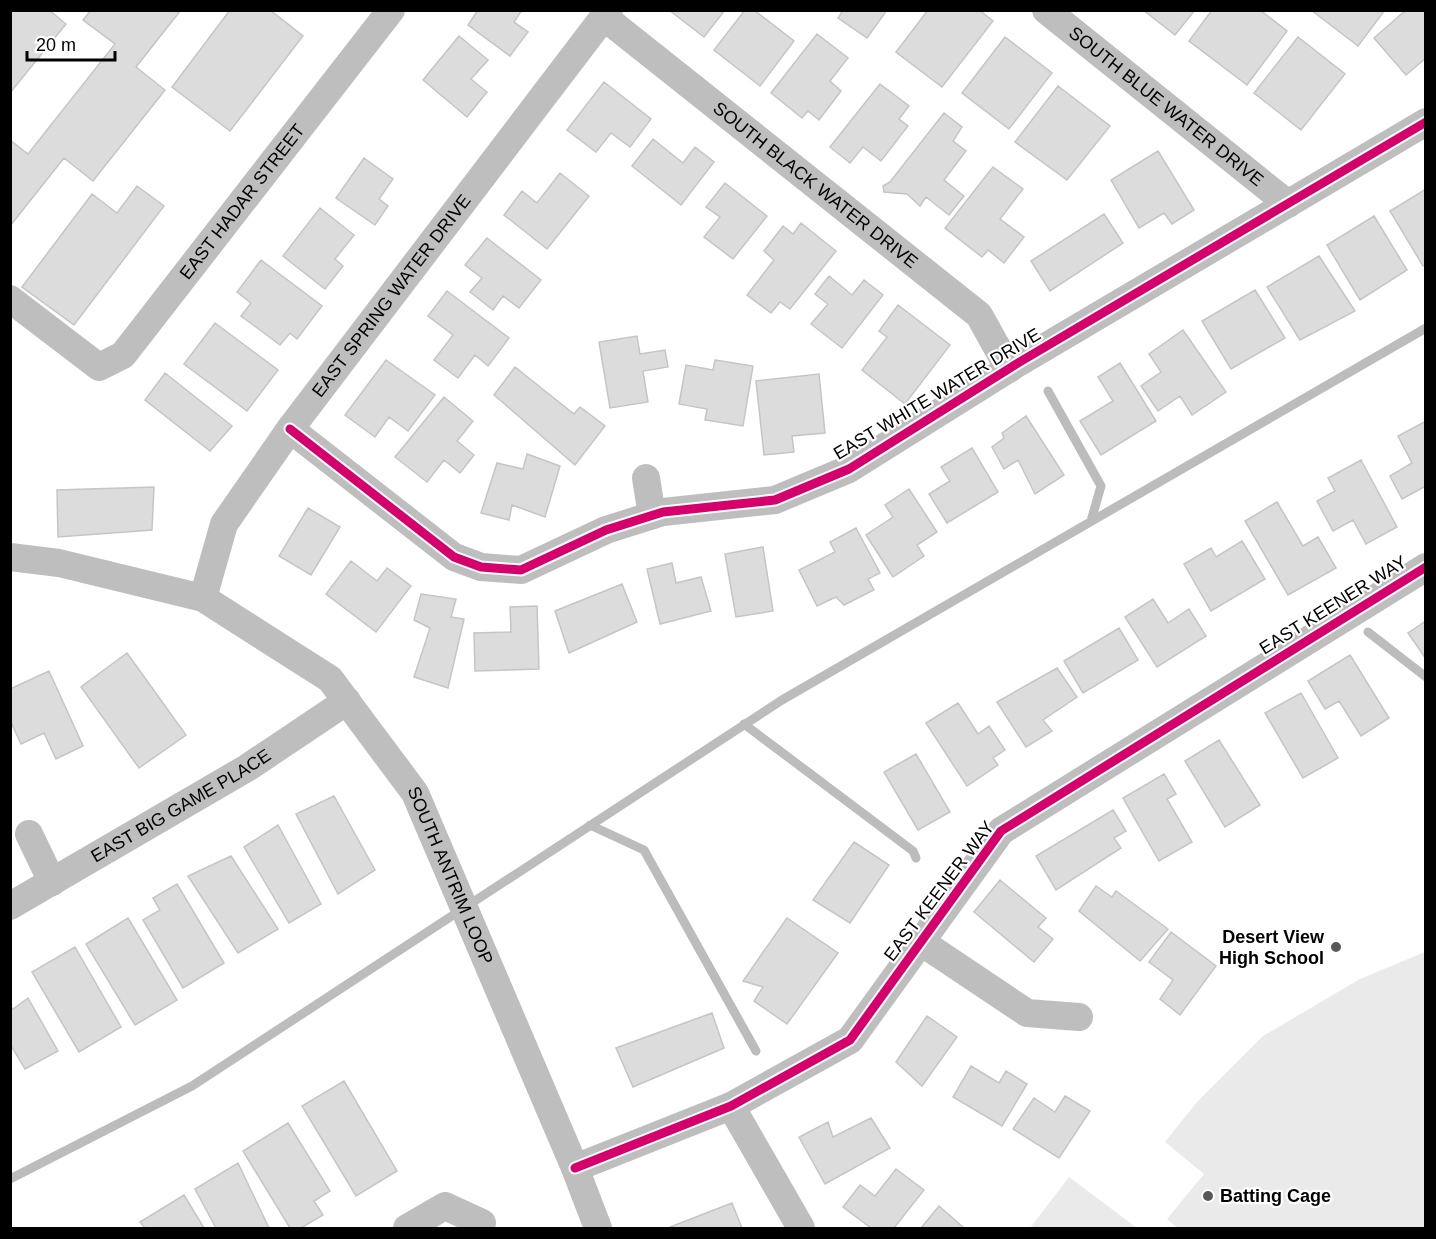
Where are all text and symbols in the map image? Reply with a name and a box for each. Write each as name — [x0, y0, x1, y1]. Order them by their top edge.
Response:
street label: SOUTH BLUE WATER DRIVE — [1065, 22, 1267, 190]
scale bar — [27, 24, 116, 62]
text: 20 m — [36, 35, 76, 55]
street label: SOUTH BLACK WATER DRIVE — [709, 98, 922, 272]
street label: EAST HADAR STREET — [176, 120, 309, 283]
street label: EAST SPRING WATER DRIVE — [308, 191, 475, 401]
street label: EAST WHITE WATER DRIVE — [830, 324, 1044, 464]
street label: EAST KEENER WAY — [1256, 552, 1410, 658]
street label: EAST BIG GAME PLACE — [88, 745, 274, 867]
street label: SOUTH ANTRIM LOOP — [403, 784, 497, 967]
street label: EAST KEENER WAY — [880, 817, 998, 965]
place label: Desert View High School — [1219, 927, 1325, 968]
marker: Desert View High School — [1329, 940, 1343, 954]
place label: Batting Cage — [1220, 1186, 1331, 1206]
marker: Batting Cage — [1201, 1189, 1215, 1203]

